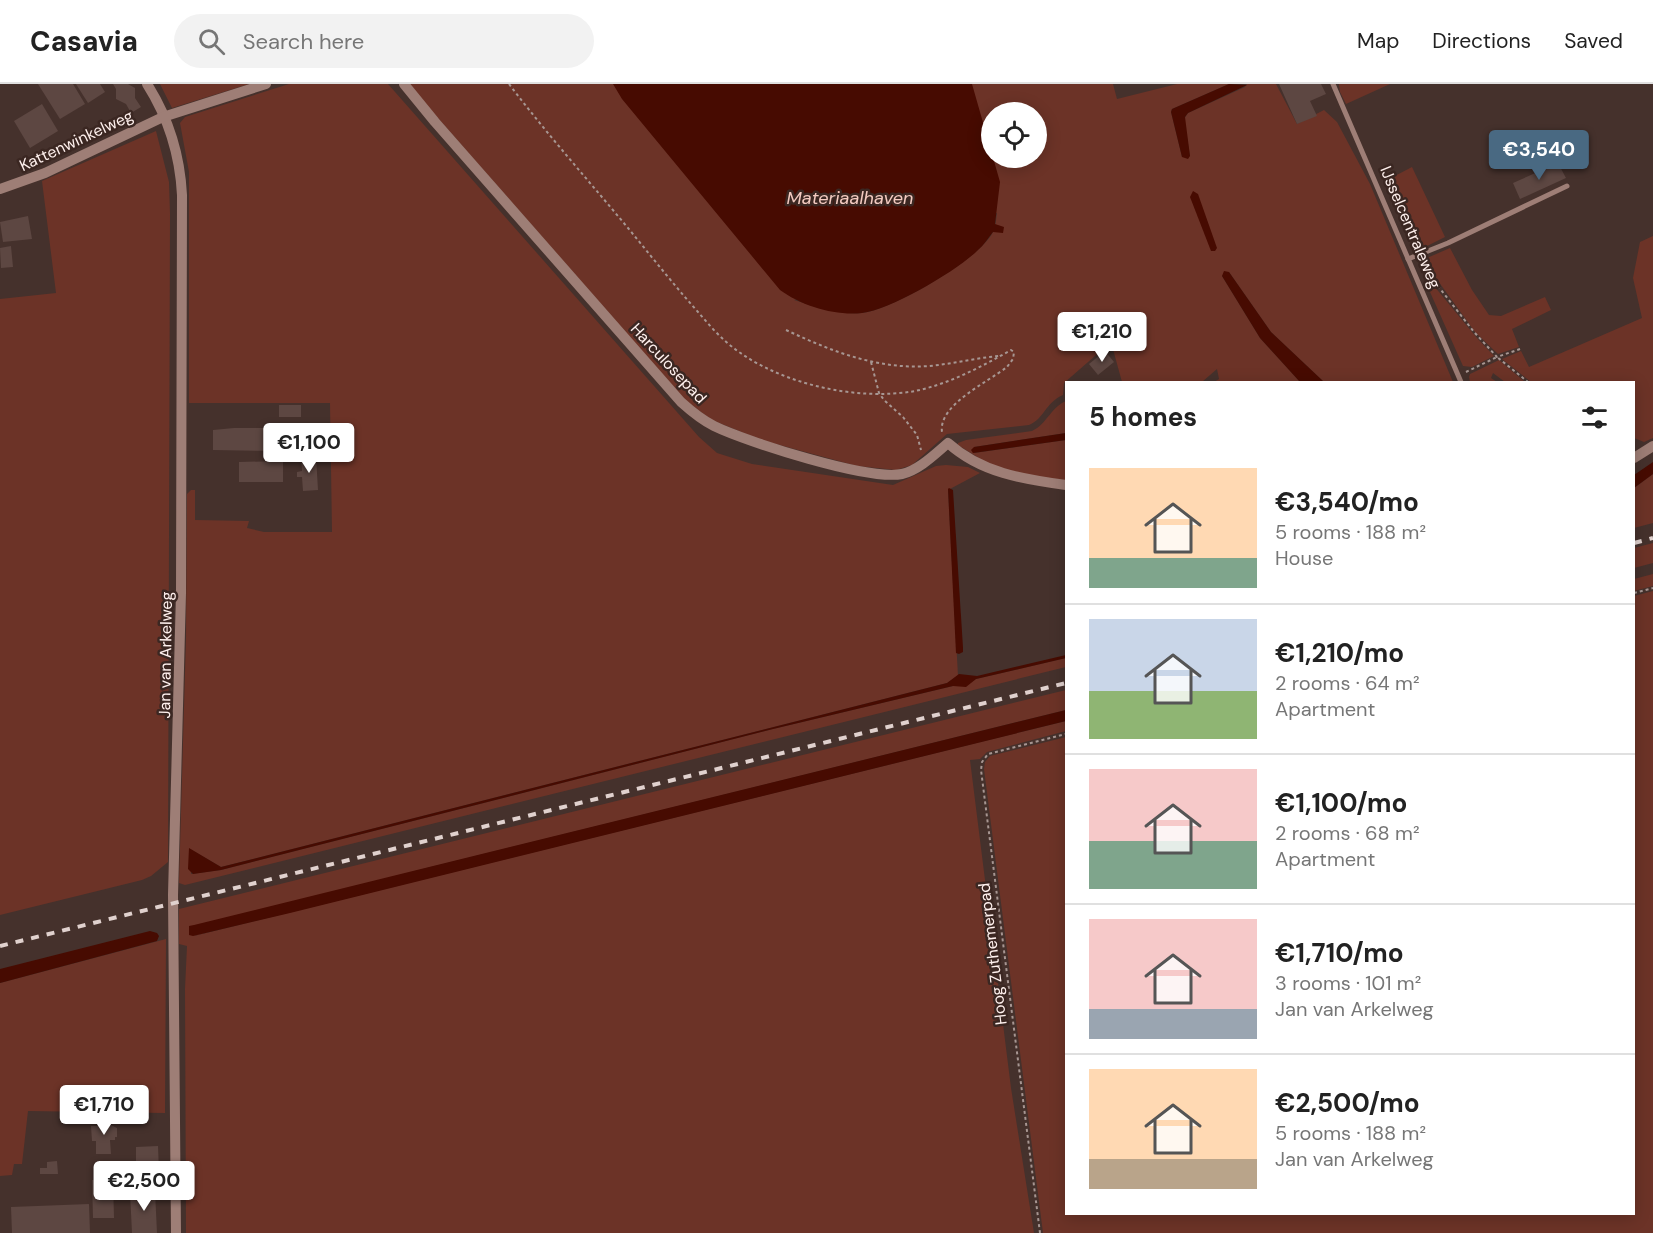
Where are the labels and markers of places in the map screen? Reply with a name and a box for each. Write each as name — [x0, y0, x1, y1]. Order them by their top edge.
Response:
pin: €3,540 — [1490, 130, 1588, 181]
pin: €1,210 — [1053, 312, 1151, 363]
pin: €1,100 — [260, 423, 358, 474]
pin: €1,710 — [55, 1085, 153, 1136]
pin: €2,500 — [95, 1161, 193, 1212]

